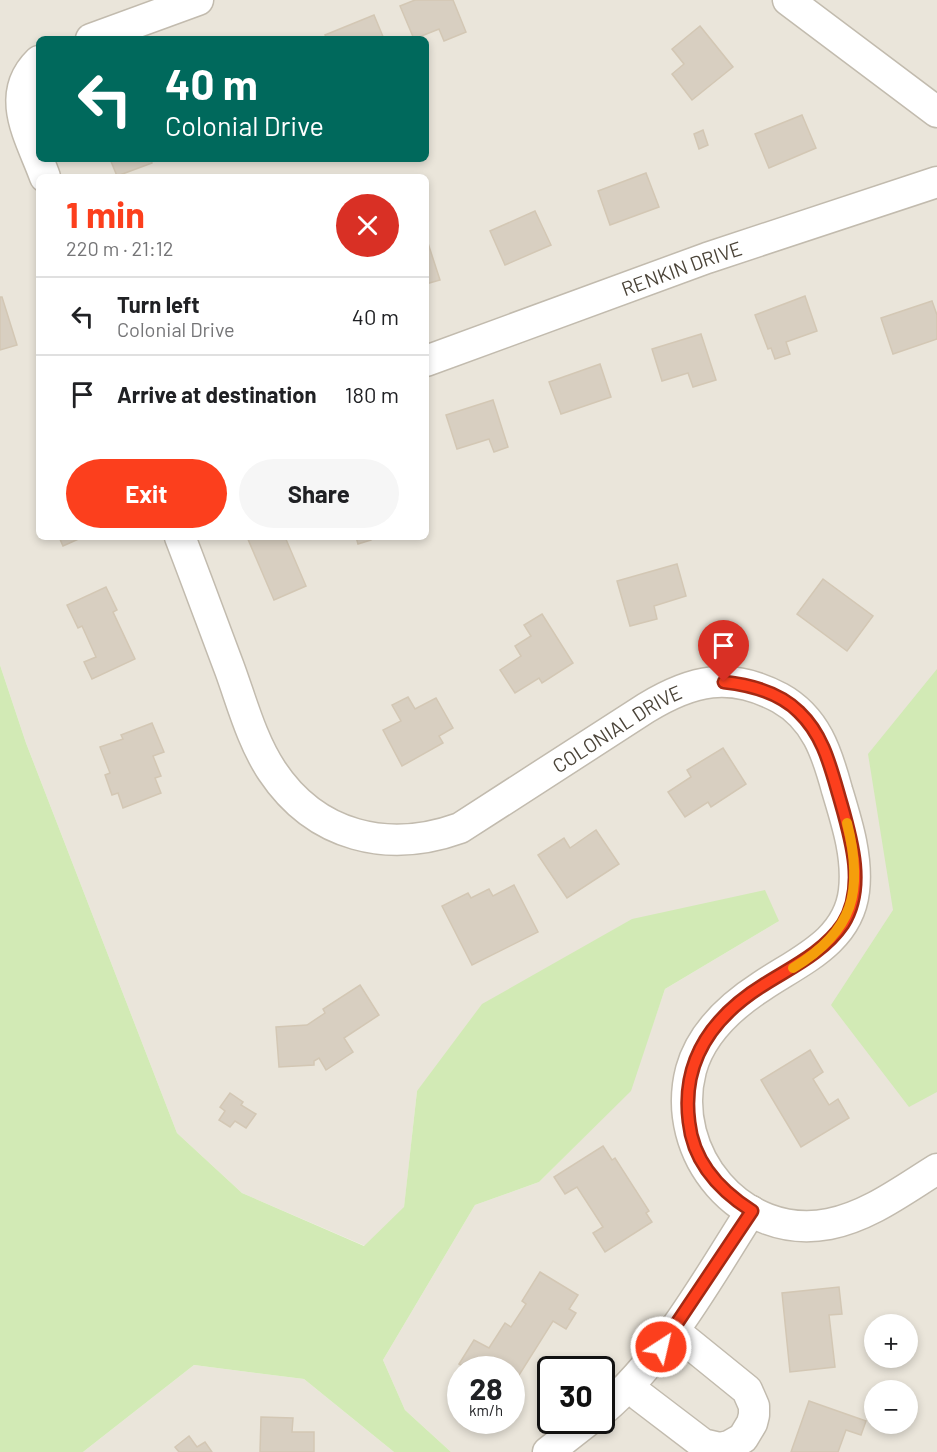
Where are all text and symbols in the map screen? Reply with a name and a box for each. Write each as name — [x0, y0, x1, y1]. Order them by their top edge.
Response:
text: 40 m — [165, 58, 258, 108]
icon: left — [66, 60, 144, 138]
text: Colonial Drive — [165, 109, 324, 141]
text: 1 min — [66, 192, 145, 235]
button: close — [336, 194, 399, 257]
street label: RENKIN DRIVE — [618, 235, 745, 300]
text: 220 m · 21:12 — [66, 236, 173, 260]
text: Turn left — [117, 291, 200, 317]
icon: left — [66, 300, 99, 333]
text: 40 m — [352, 303, 399, 329]
text: Colonial Drive — [117, 317, 235, 341]
icon: arrive — [66, 378, 99, 411]
text: Arrive at destination — [117, 381, 316, 407]
text: 180 m — [345, 381, 399, 407]
button: Exit — [66, 459, 227, 528]
button: Share — [239, 459, 399, 528]
pin — [698, 620, 749, 682]
icon: arrive — [707, 629, 740, 662]
street label: COLONIAL DRIVE — [548, 679, 685, 777]
map controls — [864, 1314, 918, 1434]
button: + — [864, 1314, 918, 1368]
position arrow — [629, 1315, 693, 1379]
speed limit sign: 30 — [537, 1356, 615, 1434]
text: 28 — [469, 1370, 503, 1406]
button: − — [864, 1380, 918, 1434]
text: km/h — [469, 1401, 503, 1419]

